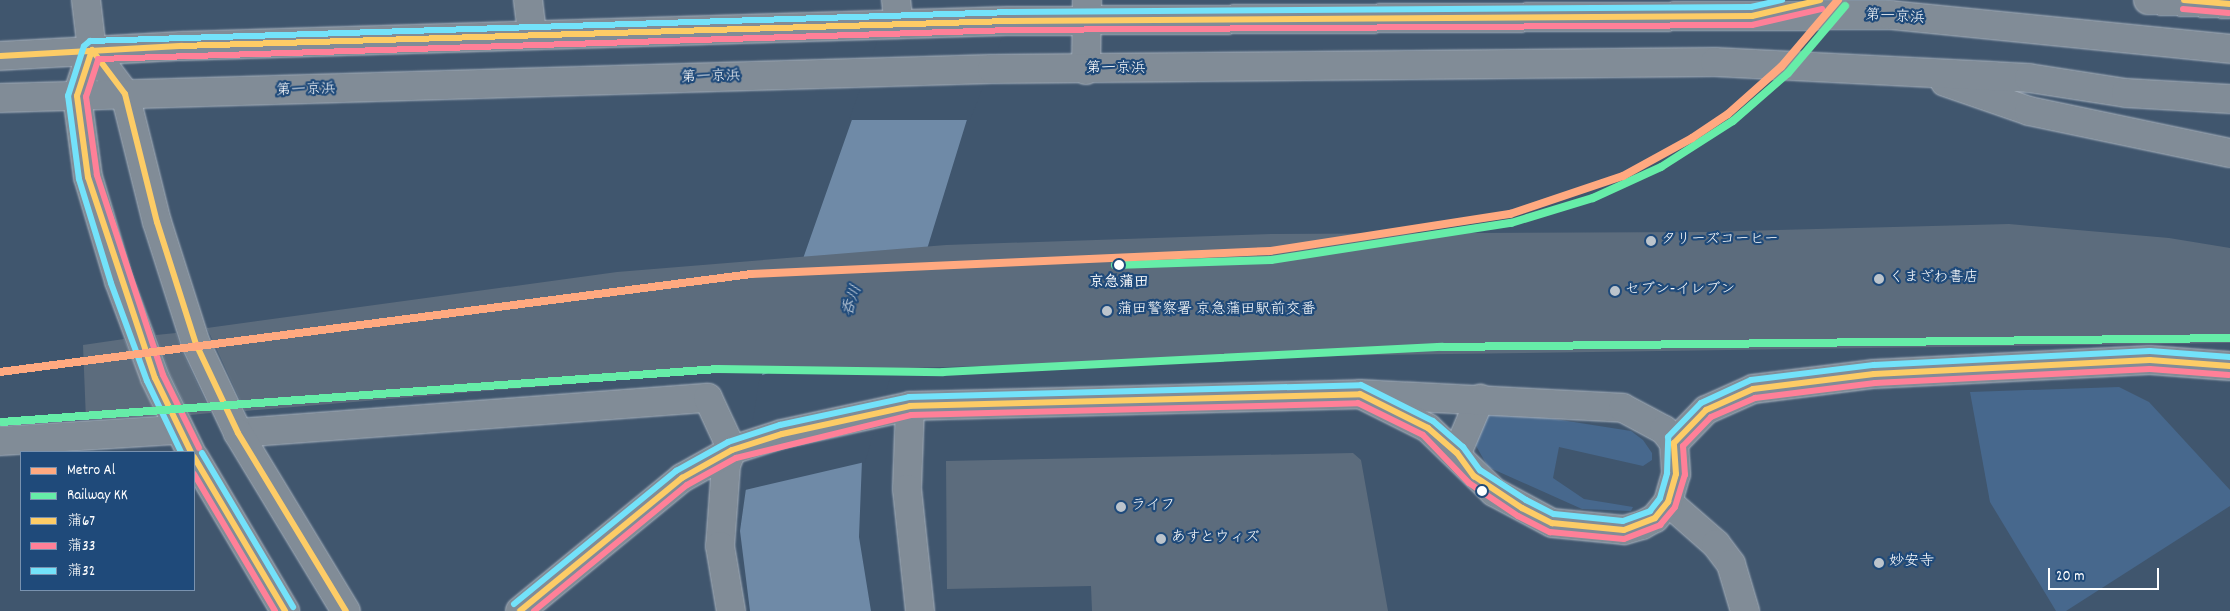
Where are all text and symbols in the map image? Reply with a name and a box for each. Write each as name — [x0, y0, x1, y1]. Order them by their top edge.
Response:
street label: 第一京浜 — [1865, 7, 1925, 29]
street label: 第一京浜 — [1086, 61, 1146, 79]
street label: 第一京浜 — [681, 68, 741, 88]
street label: 第一京浜 — [276, 81, 336, 101]
place label: タリーズコーヒー — [1661, 232, 1780, 250]
marker: タリーズコーヒー — [1645, 235, 1657, 247]
marker: 京急蒲田 — [1110, 256, 1128, 274]
place label: くまざわ書店 — [1889, 270, 1979, 288]
marker: くまざわ書店 — [1873, 273, 1885, 285]
place label: 京急蒲田 — [1089, 275, 1149, 293]
place label: セブン-イレブン — [1625, 282, 1735, 300]
water label: 呑川 — [839, 283, 867, 319]
marker: セブン-イレブン — [1609, 285, 1621, 297]
place label: 蒲田警察署 京急蒲田駅前交番 — [1117, 302, 1315, 320]
marker: 蒲田警察署 京急蒲田駅前交番 — [1101, 305, 1113, 317]
legend — [20, 451, 195, 591]
text: Metro Al — [67, 460, 115, 482]
text: Railway KK — [67, 485, 128, 507]
unlabelled marker — [1477, 486, 1487, 496]
place label: ライフ — [1131, 498, 1176, 516]
marker: ライフ — [1115, 501, 1127, 513]
text: 蒲67 — [67, 511, 95, 533]
place label: あすとウィズ — [1171, 530, 1261, 548]
marker: あすとウィズ — [1155, 533, 1167, 545]
text: 蒲33 — [67, 536, 95, 558]
place label: 妙安寺 — [1889, 554, 1934, 572]
marker: 妙安寺 — [1873, 557, 1885, 569]
scale bar — [2050, 558, 2161, 590]
text: 蒲32 — [67, 561, 95, 583]
text: 20 m — [2056, 566, 2084, 588]

